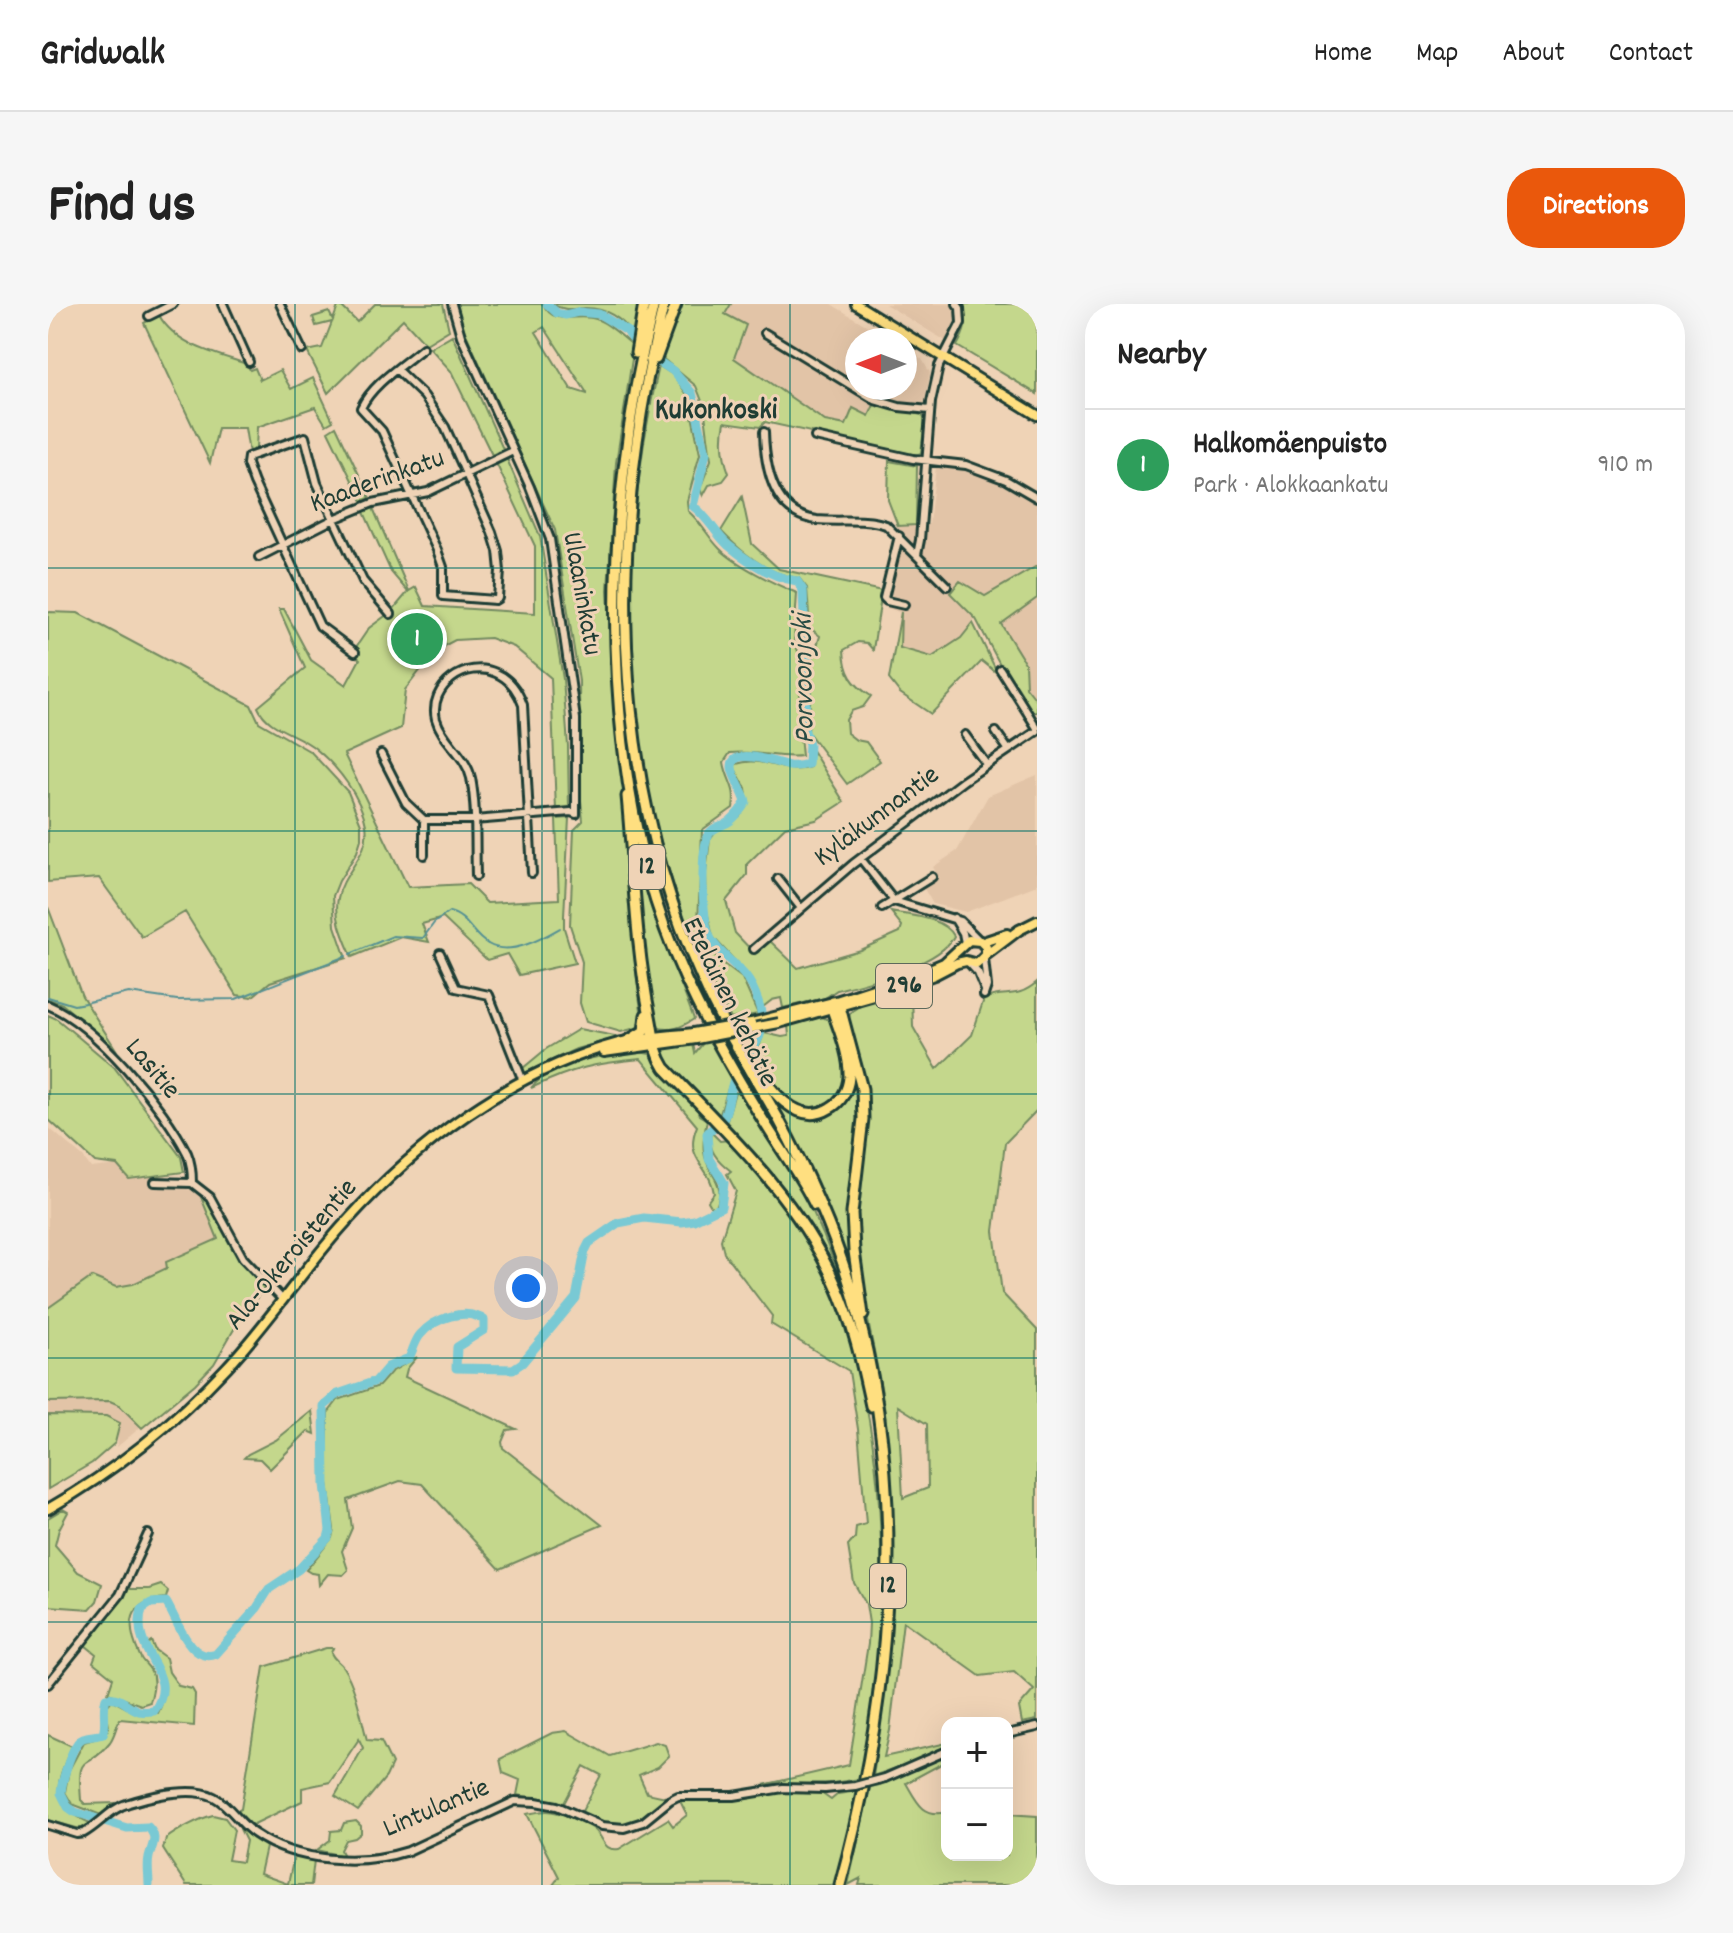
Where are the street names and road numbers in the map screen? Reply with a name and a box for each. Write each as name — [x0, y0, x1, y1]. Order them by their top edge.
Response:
street label: Kaaderinkatu — [305, 440, 451, 526]
street label: Ulaaninkatu — [549, 529, 611, 659]
street label: Kyläkunnantie — [807, 757, 949, 879]
road number: 12 — [629, 845, 665, 889]
street label: Eteläinen kehätie — [670, 911, 786, 1095]
road number: 296 — [876, 964, 932, 1008]
street label: Lasitie — [113, 1031, 189, 1109]
street label: Ala-Okeroistentie — [217, 1171, 369, 1341]
road number: 12 — [870, 1564, 906, 1608]
street label: Lintulantie — [377, 1770, 497, 1850]

